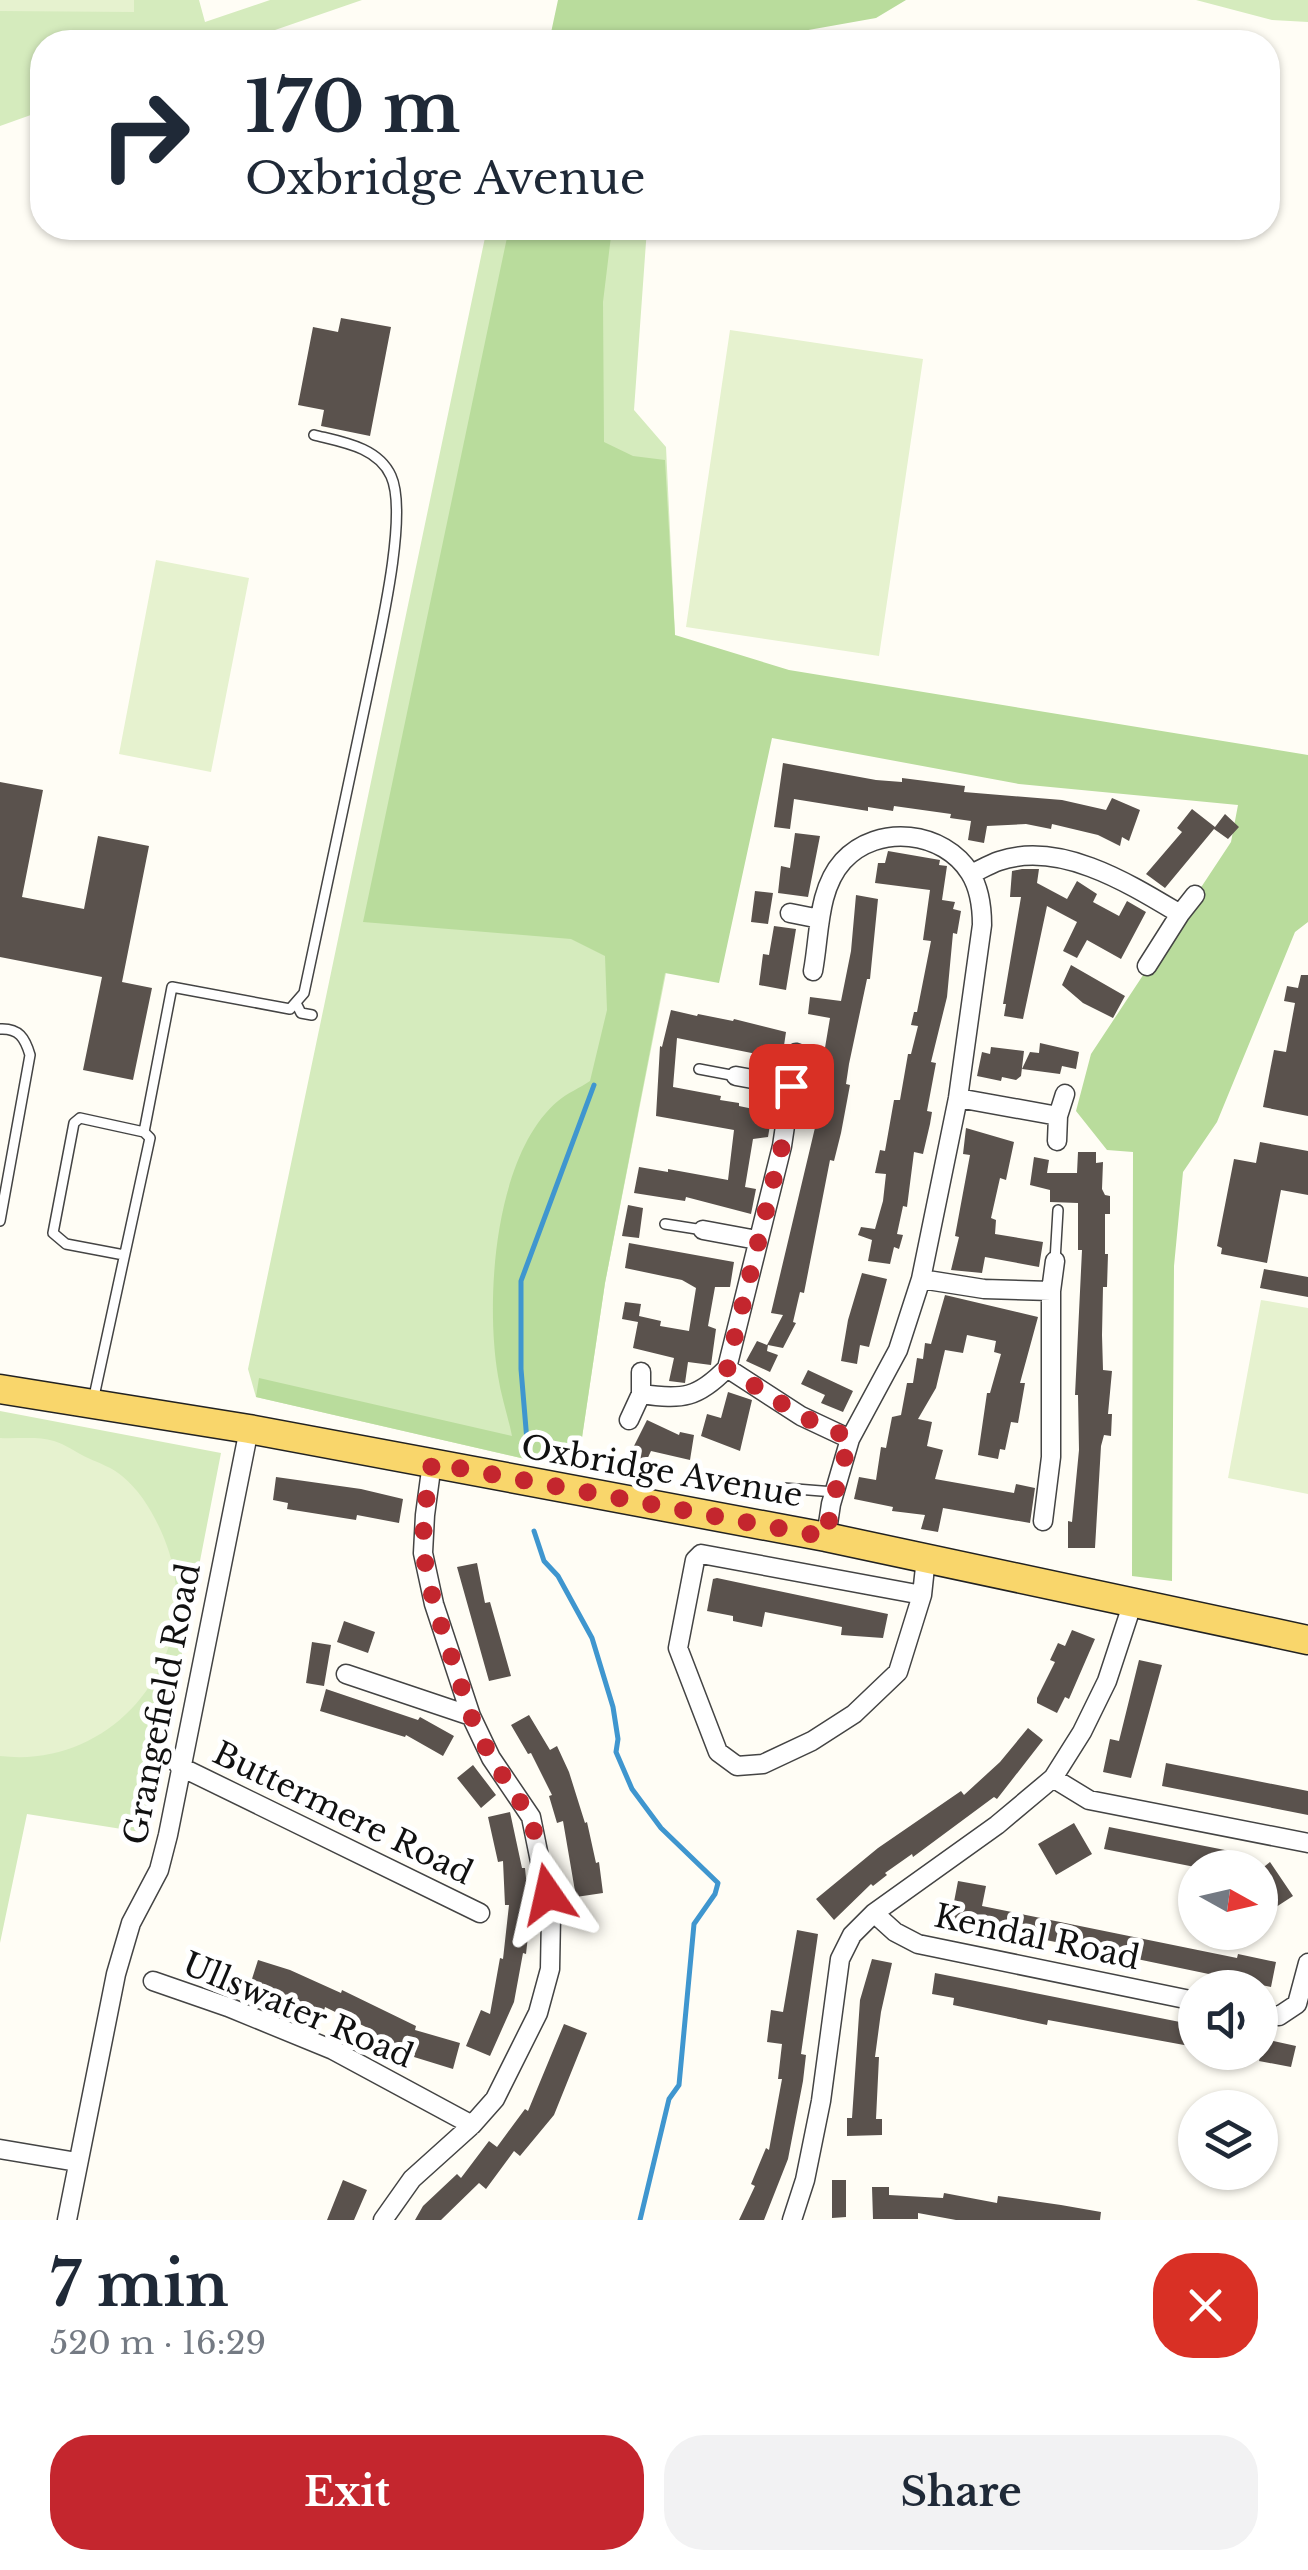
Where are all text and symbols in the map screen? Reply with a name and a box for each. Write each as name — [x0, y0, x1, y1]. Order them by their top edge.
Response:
text: 170 m — [245, 64, 461, 151]
icon: right — [80, 70, 210, 200]
text: Oxbridge Avenue — [245, 150, 646, 206]
pin — [749, 1044, 834, 1129]
icon: arrive — [764, 1059, 819, 1114]
street label: Oxbridge Avenue — [518, 1427, 806, 1515]
street label: Grangefield Road — [115, 1560, 209, 1848]
street label: Buttermere Road — [207, 1733, 479, 1893]
position arrow — [496, 1842, 600, 1946]
north arrow — [1178, 1850, 1278, 1950]
map controls — [1178, 1850, 1278, 2190]
street label: Kendal Road — [931, 1896, 1143, 1978]
street label: Ullswater Road — [177, 1943, 419, 2077]
button: sound — [1178, 1970, 1278, 2070]
button: layers — [1178, 2090, 1278, 2190]
text: 7 min — [50, 2248, 229, 2322]
button: close — [1153, 2253, 1258, 2358]
text: 520 m · 16:29 — [50, 2323, 266, 2363]
button: Exit — [50, 2435, 644, 2550]
button: Share — [664, 2435, 1258, 2550]

